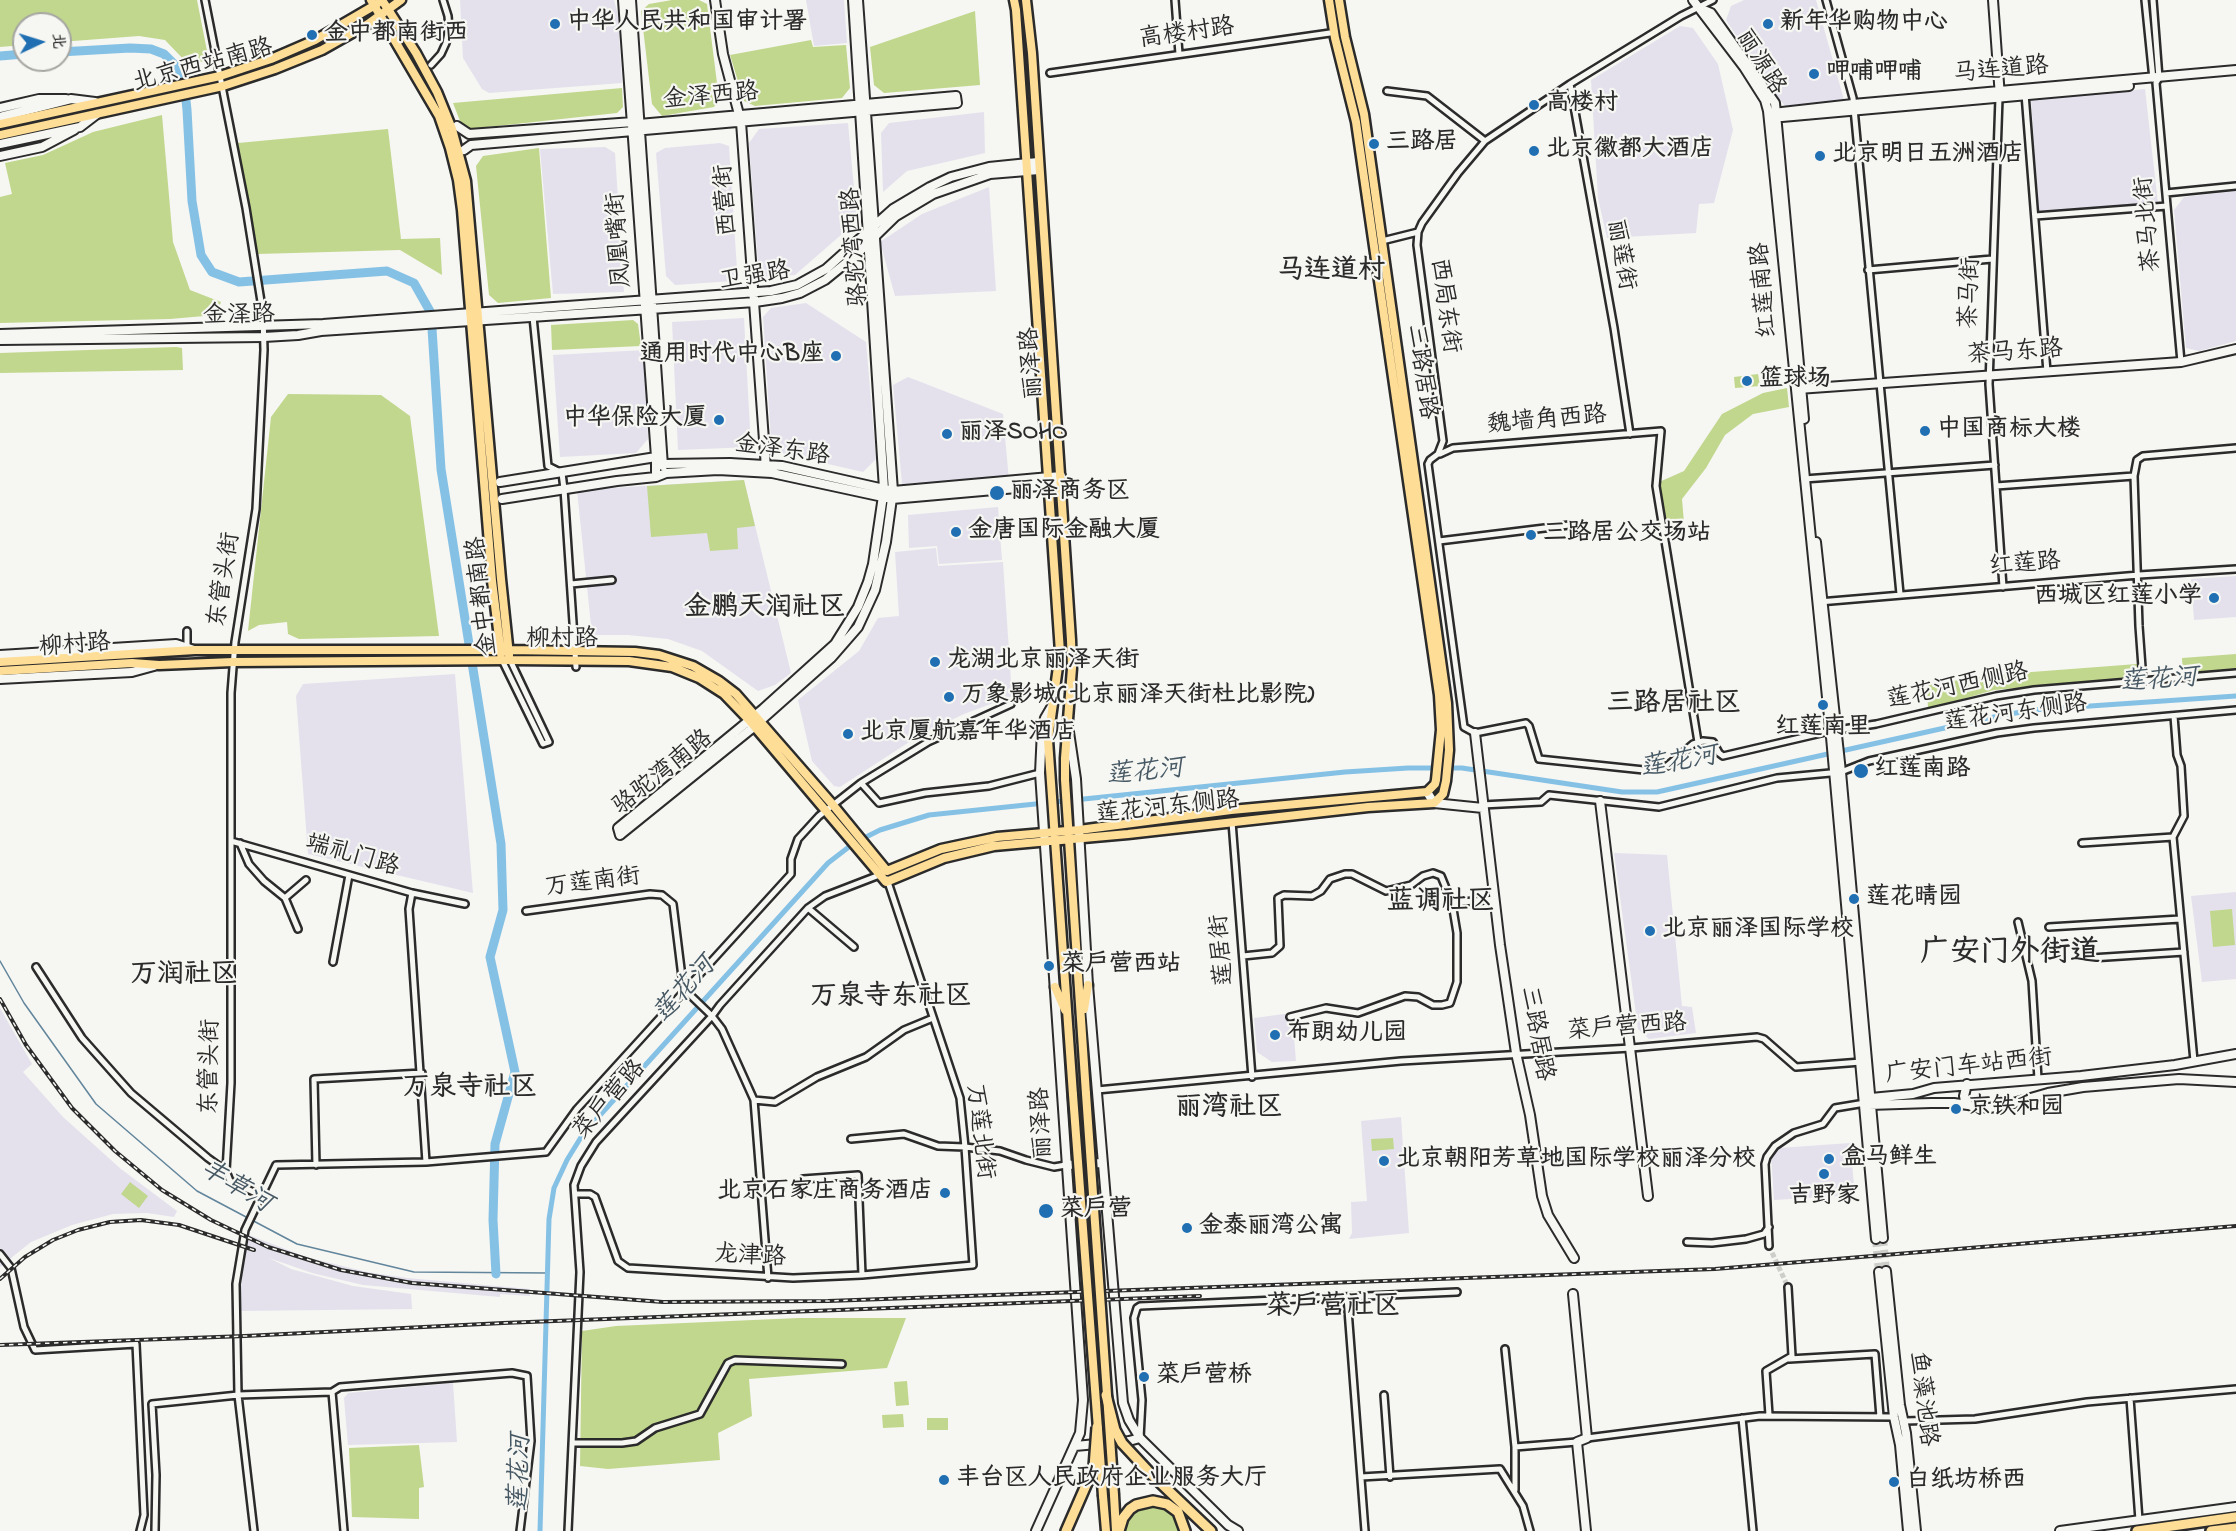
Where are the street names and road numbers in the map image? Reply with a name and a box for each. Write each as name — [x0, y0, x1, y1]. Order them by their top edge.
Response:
street label: 高楼村路 — [1137, 14, 1237, 56]
street label: 丽源路 — [1728, 25, 1790, 101]
street label: 北京西站南路 — [130, 34, 276, 100]
street label: 马连道路 — [1952, 53, 2050, 91]
street label: 金泽西路 — [662, 79, 760, 117]
street label: 西营街 — [711, 163, 745, 237]
street label: 茶马北街 — [2131, 175, 2169, 273]
street label: 骆驼湾西路 — [838, 186, 876, 308]
street label: 凤凰嘴街 — [603, 191, 639, 289]
street label: 丽莲街 — [1599, 217, 1639, 293]
street label: 红莲南路 — [1747, 241, 1785, 339]
street label: 西局东街 — [1422, 256, 1464, 356]
street label: 茶马街 — [1956, 257, 1988, 329]
street label: 卫强路 — [717, 258, 793, 298]
street label: 金泽路 — [203, 302, 275, 332]
street label: 三路居路 — [1399, 322, 1441, 422]
street label: 丽泽路 — [1017, 326, 1051, 400]
street label: 茶马东路 — [1966, 336, 2064, 372]
street label: 魏墙角西路 — [1486, 402, 1608, 442]
street label: 金泽东路 — [732, 431, 832, 473]
street label: 东管头街 — [204, 530, 248, 630]
street label: 金中都南路 — [463, 535, 505, 657]
street label: 红莲路 — [1988, 549, 2062, 583]
street label: 柳村路 — [526, 627, 598, 655]
street label: 柳村路 — [38, 630, 112, 664]
street label: 莲花河西侧路 — [1885, 659, 2031, 717]
street label: 莲花河东侧路 — [1943, 691, 2089, 739]
street label: 骆驼湾南路 — [608, 725, 720, 823]
street label: 莲花河东侧路 — [1095, 787, 1241, 831]
street label: 端礼门路 — [302, 830, 402, 884]
street label: 万莲南街 — [544, 864, 642, 904]
street label: 莲居街 — [1207, 913, 1241, 987]
street label: 三路居路 — [1512, 984, 1558, 1084]
street label: 菜户营西路 — [1566, 1010, 1688, 1048]
street label: 东管头街 — [197, 1019, 227, 1115]
street label: 广安门车站西街 — [1884, 1045, 2054, 1091]
street label: 菜户营路 — [569, 1055, 653, 1147]
street label: 万莲北街 — [958, 1083, 998, 1181]
street label: 丽泽路 — [1028, 1086, 1060, 1160]
street label: 龙津路 — [713, 1242, 787, 1274]
street label: 鱼藻池路 — [1901, 1350, 1941, 1448]

